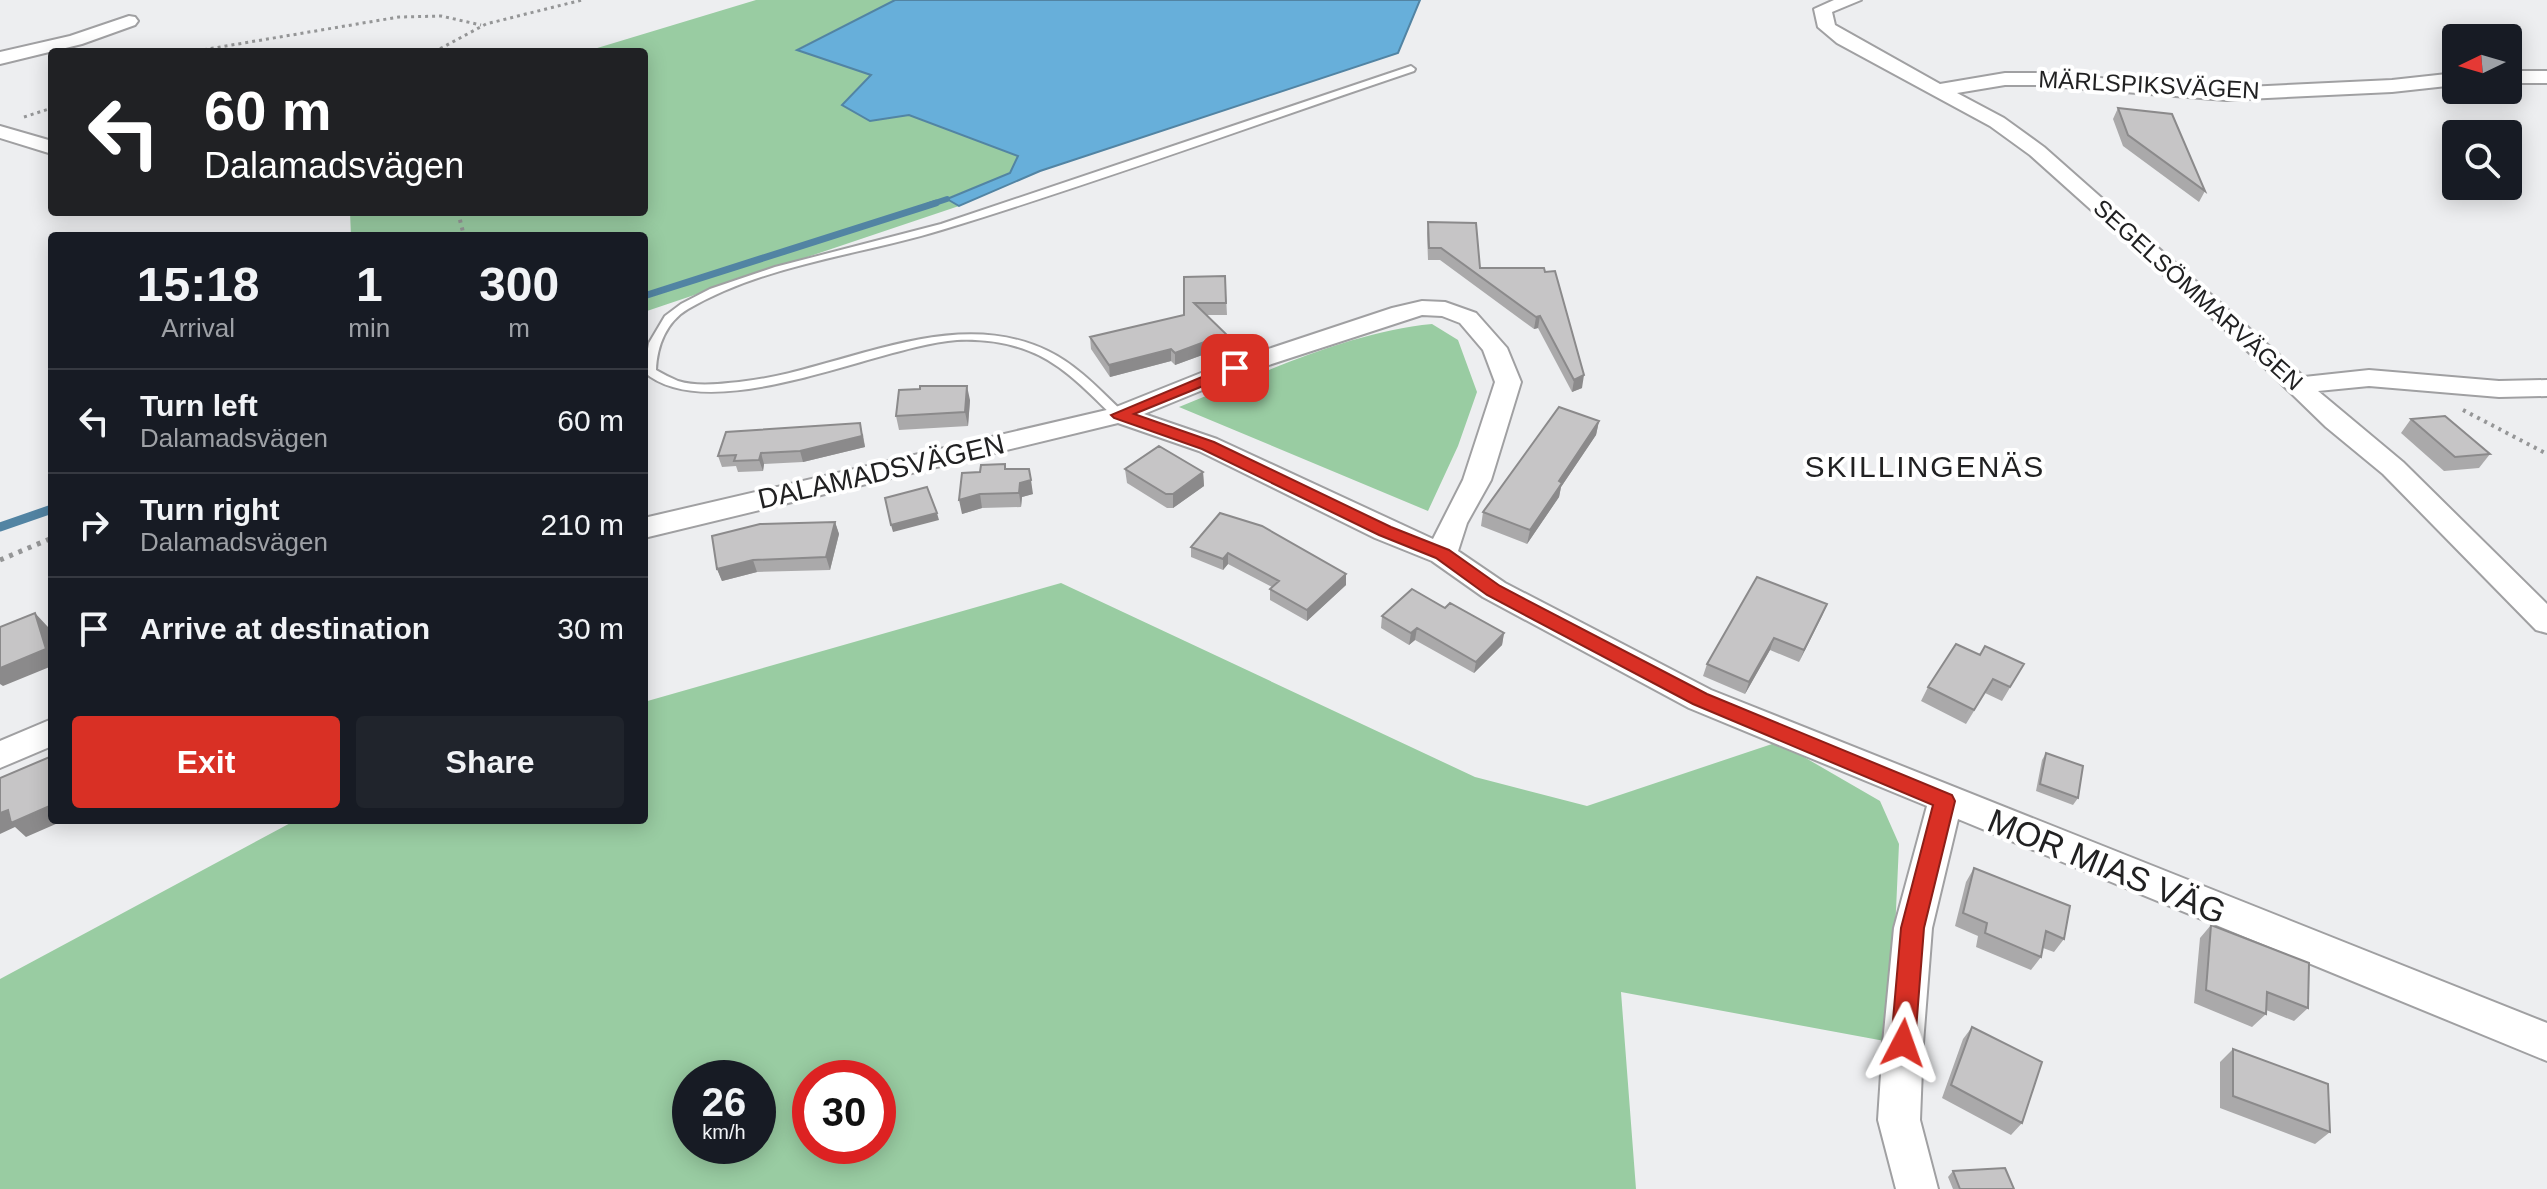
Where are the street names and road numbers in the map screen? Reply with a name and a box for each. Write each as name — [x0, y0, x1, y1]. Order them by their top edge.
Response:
street label: MÄRLSPIKSVÄGEN — [2038, 65, 2260, 104]
street label: SEGELSÖMMARVÄGEN — [2088, 194, 2308, 396]
street label: DALAMADSVÄGEN — [755, 428, 1007, 515]
street label: MOR MIAS VÄG — [1983, 801, 2231, 931]

